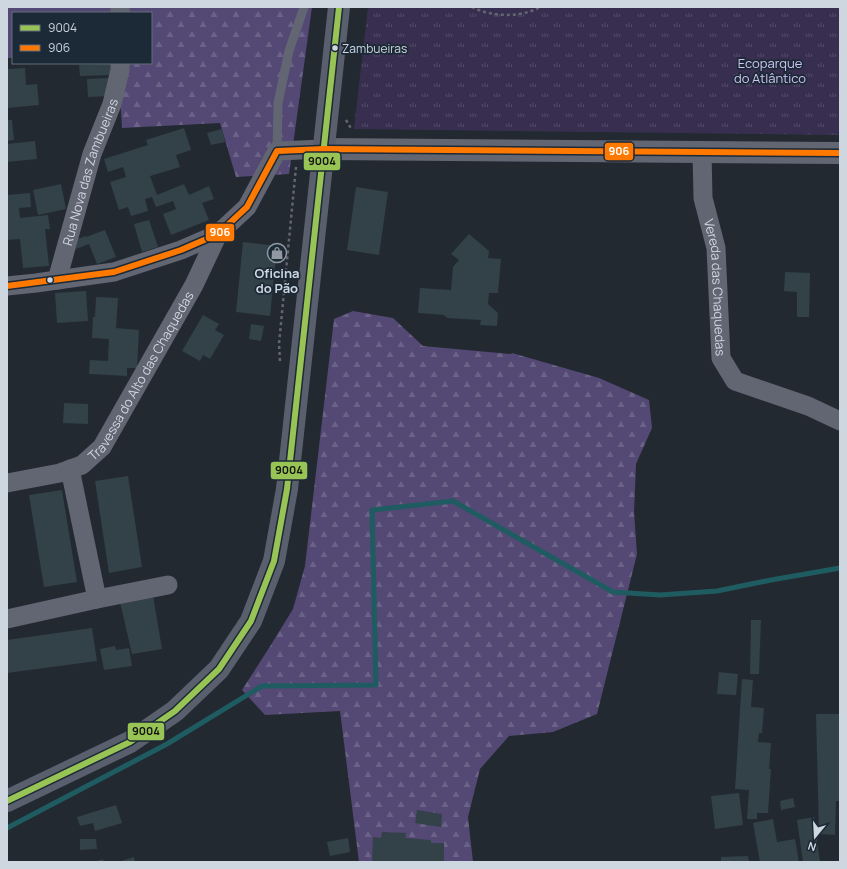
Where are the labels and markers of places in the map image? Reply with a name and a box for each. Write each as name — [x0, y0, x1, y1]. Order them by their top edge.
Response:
place label: Zambueiras — [342, 40, 407, 57]
marker: Zambueiras — [330, 43, 340, 53]
shop icon: Oficina do Pão — [266, 242, 288, 264]
place label: Oficina do Pão — [254, 264, 300, 297]
unlabelled marker — [45, 275, 55, 285]

